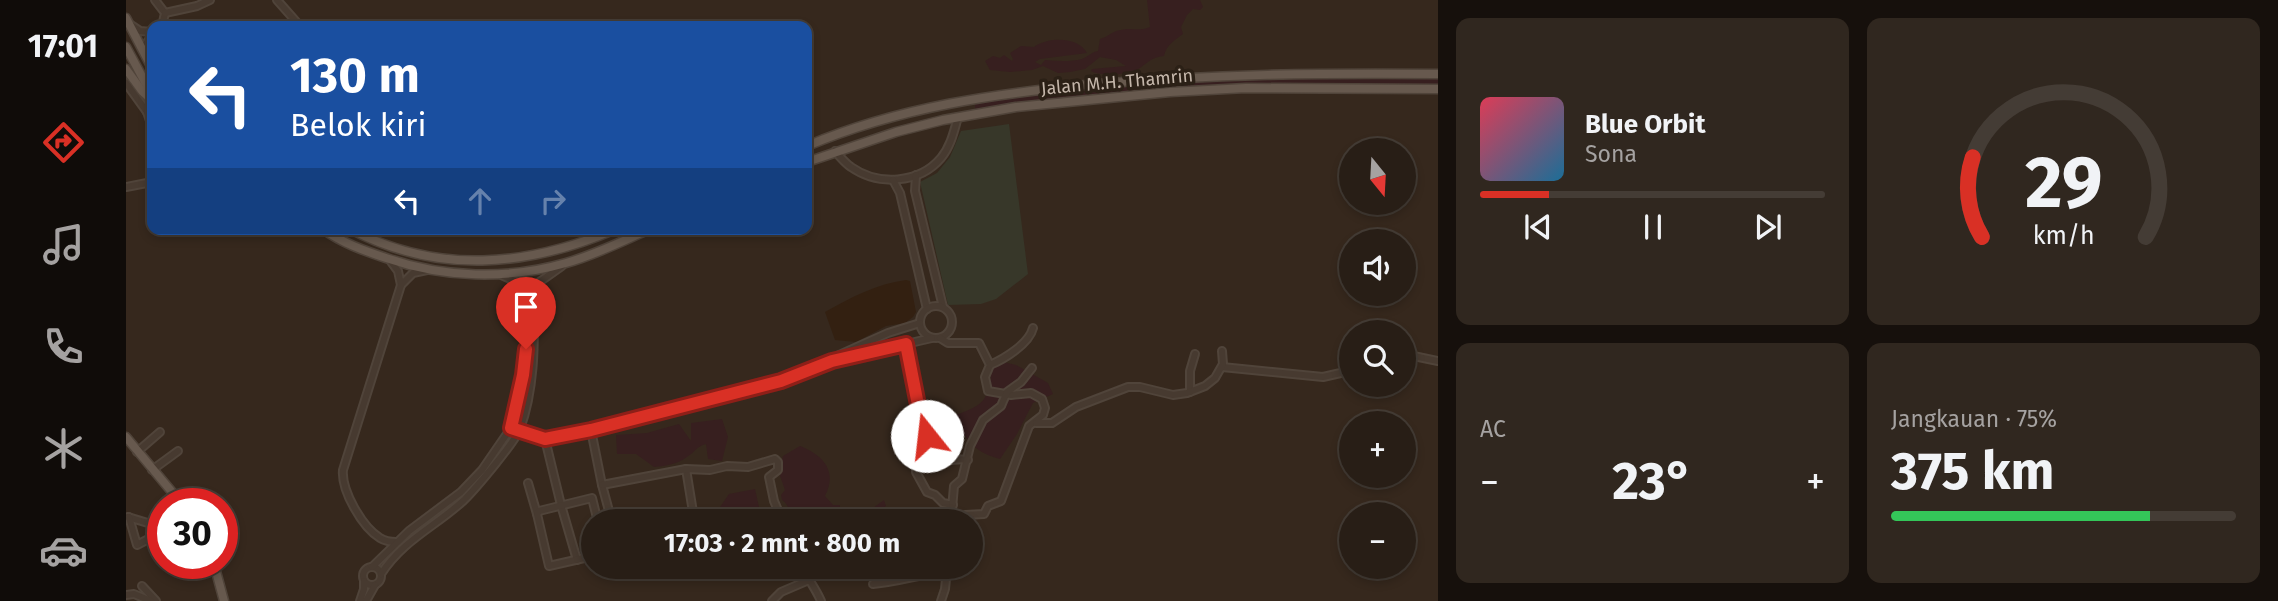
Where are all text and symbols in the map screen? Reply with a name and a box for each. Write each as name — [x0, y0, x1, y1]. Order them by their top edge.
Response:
text: 17:01 — [28, 27, 98, 65]
text: 130 m — [290, 46, 420, 105]
icon: left — [175, 49, 266, 140]
street label: Jalan M.H. Thamrin — [1040, 64, 1194, 100]
text: Belok kiri — [290, 106, 426, 144]
text: Blue Orbit — [1585, 109, 1705, 140]
icon: directions — [39, 118, 88, 167]
north arrow — [1339, 138, 1416, 215]
map controls — [1339, 138, 1416, 579]
text: Sona — [1585, 140, 1637, 168]
text: 29 — [2025, 140, 2102, 227]
icon: left — [388, 182, 426, 220]
icon: ahead — [461, 182, 499, 220]
icon: right — [534, 182, 572, 220]
icon: previous — [1519, 208, 1557, 246]
icon: pause — [1634, 208, 1672, 246]
icon: next — [1749, 208, 1787, 246]
icon: music — [39, 220, 88, 269]
text: km/h — [2033, 221, 2094, 251]
button: sound — [1339, 229, 1416, 306]
pin — [496, 277, 556, 349]
icon: arrive — [507, 288, 545, 326]
button: search — [1339, 320, 1416, 397]
icon: phone — [39, 322, 88, 371]
position arrow — [890, 399, 964, 473]
text: Jangkauan · 75% — [1891, 405, 2057, 433]
button: + — [1339, 411, 1416, 488]
text: AC — [1480, 415, 1506, 443]
icon: climate — [39, 424, 88, 473]
text: 375 km — [1891, 440, 2054, 503]
text: 23° — [1612, 450, 1693, 513]
text: − — [1480, 459, 1499, 505]
text: + — [1806, 459, 1825, 505]
speed limit sign: 30 — [147, 488, 238, 579]
button: − — [1339, 502, 1416, 579]
icon: car — [39, 526, 88, 575]
text: 17:03 · 2 mnt · 800 m — [664, 528, 900, 559]

